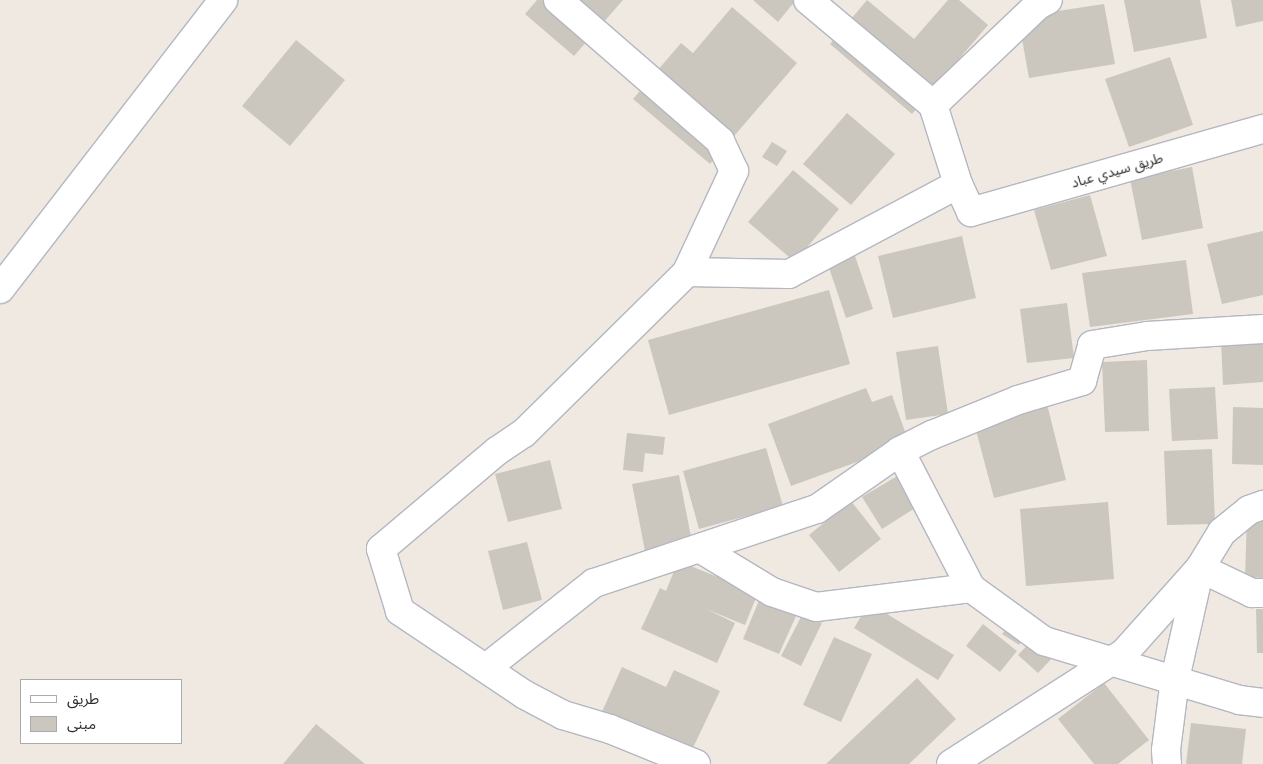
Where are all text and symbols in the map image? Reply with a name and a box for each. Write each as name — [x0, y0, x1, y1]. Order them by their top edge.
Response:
street label: طريق سيدي عباد — [1069, 149, 1165, 191]
legend — [20, 679, 182, 744]
text: طريق — [67, 690, 99, 707]
text: مبنى — [67, 715, 96, 732]

